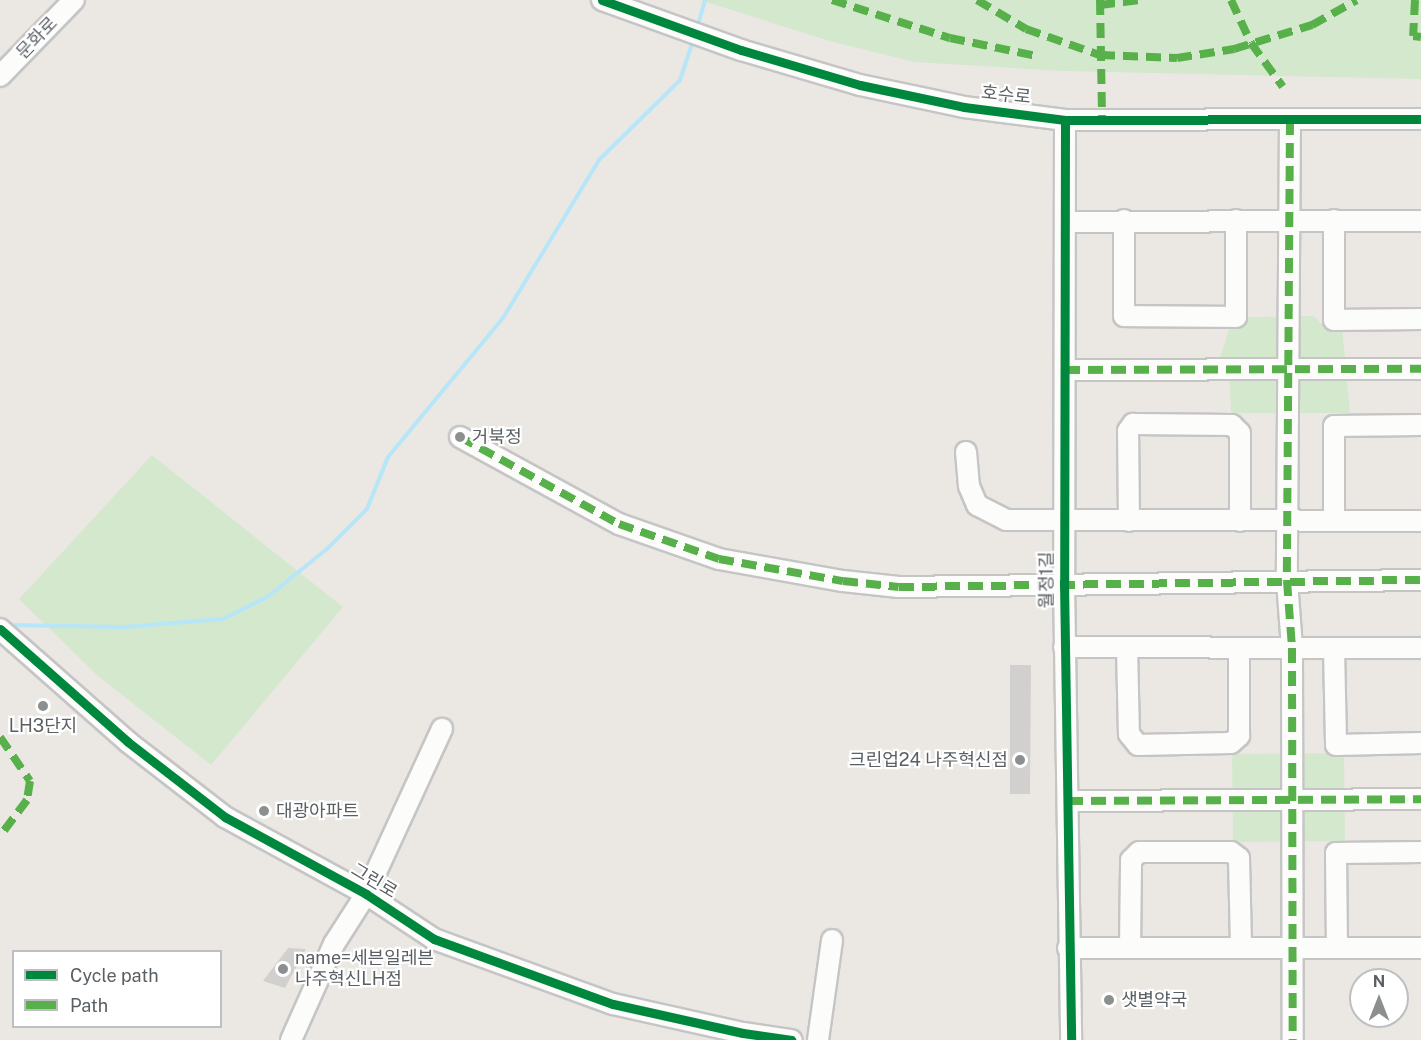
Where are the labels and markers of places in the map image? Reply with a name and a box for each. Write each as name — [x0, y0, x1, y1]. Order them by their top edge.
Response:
place label: 거북정 — [472, 426, 522, 448]
marker: 거북정 — [453, 430, 467, 444]
marker: LH3단지 — [36, 699, 50, 713]
place label: LH3단지 — [9, 715, 77, 737]
place label: 크린업24 나주혁신점 — [849, 749, 1008, 771]
marker: 크린업24 나주혁신점 — [1013, 753, 1027, 767]
place label: 대광아파트 — [276, 800, 359, 822]
marker: 대광아파트 — [257, 804, 271, 818]
place label: name=세븐일레븐 나주혁신LH점 — [295, 948, 434, 990]
marker: name=세븐일레븐 나주혁신LH점 — [276, 962, 290, 976]
place label: 샛별약국 — [1121, 989, 1187, 1011]
marker: 샛별약국 — [1102, 993, 1116, 1007]

